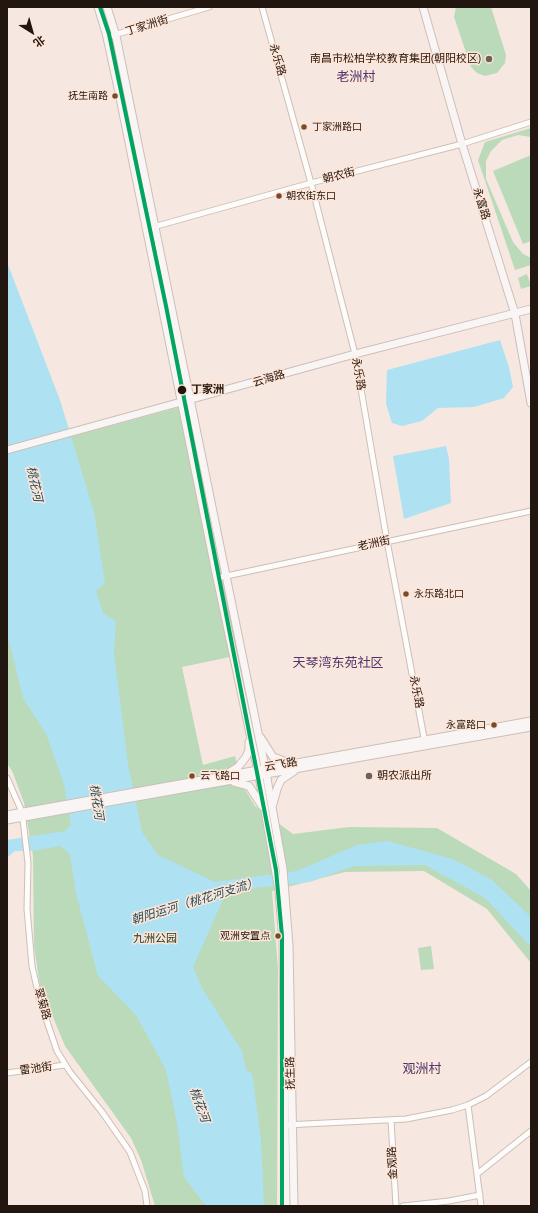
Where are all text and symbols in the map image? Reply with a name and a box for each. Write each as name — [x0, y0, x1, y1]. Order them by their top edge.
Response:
north arrow — [12, 12, 52, 52]
street label: 丁家洲街 — [124, 13, 170, 39]
text: 北 — [31, 33, 48, 50]
street label: 永乐路 — [266, 42, 288, 78]
place label: 南昌市松柏学校教育集团(朝阳校区) — [310, 52, 481, 66]
marker: 南昌市松柏学校教育集团(朝阳校区) — [484, 54, 494, 64]
district label: 老洲村 — [337, 70, 375, 86]
place label: 抚生南路 — [68, 90, 108, 102]
marker: 抚生南路 — [110, 91, 120, 101]
place label: 丁家洲路口 — [312, 121, 362, 133]
marker: 丁家洲路口 — [299, 122, 309, 132]
street label: 朝农街 — [321, 166, 357, 186]
street label: 永富路 — [470, 186, 492, 222]
place label: 朝农街东口 — [286, 190, 336, 202]
marker: 朝农街东口 — [274, 191, 284, 201]
street label: 永乐路 — [349, 357, 367, 391]
street label: 云海路 — [251, 368, 287, 390]
place label: 丁家洲 — [191, 383, 224, 397]
marker: 丁家洲 — [176, 384, 188, 396]
water label: 桃花河 — [23, 465, 45, 503]
street label: 老洲街 — [356, 534, 392, 554]
place label: 永乐路北口 — [414, 588, 464, 600]
marker: 永乐路北口 — [401, 589, 411, 599]
district label: 天琴湾东苑社区 — [293, 656, 383, 672]
street label: 永乐路 — [406, 675, 426, 709]
place label: 永富路口 — [446, 719, 486, 731]
marker: 永富路口 — [489, 720, 499, 730]
street label: 云飞路 — [264, 756, 298, 774]
place label: 朝农派出所 — [377, 769, 432, 783]
place label: 云飞路口 — [200, 770, 240, 782]
marker: 云飞路口 — [187, 771, 197, 781]
marker: 朝农派出所 — [364, 771, 374, 781]
water label: 桃花河 — [86, 783, 106, 821]
water label: 朝阳运河（桃花河支流） — [130, 876, 260, 928]
place label: 观洲安置点 — [220, 930, 270, 942]
marker: 观洲安置点 — [273, 931, 283, 941]
park label: 九洲公园 — [133, 932, 177, 946]
street label: 翠菊路 — [31, 986, 53, 1022]
street label: 抚生路 — [284, 1056, 298, 1090]
street label: 雷池街 — [19, 1060, 53, 1078]
district label: 观洲村 — [403, 1062, 441, 1078]
water label: 桃花河 — [186, 1086, 212, 1124]
street label: 金观路 — [386, 1146, 400, 1180]

